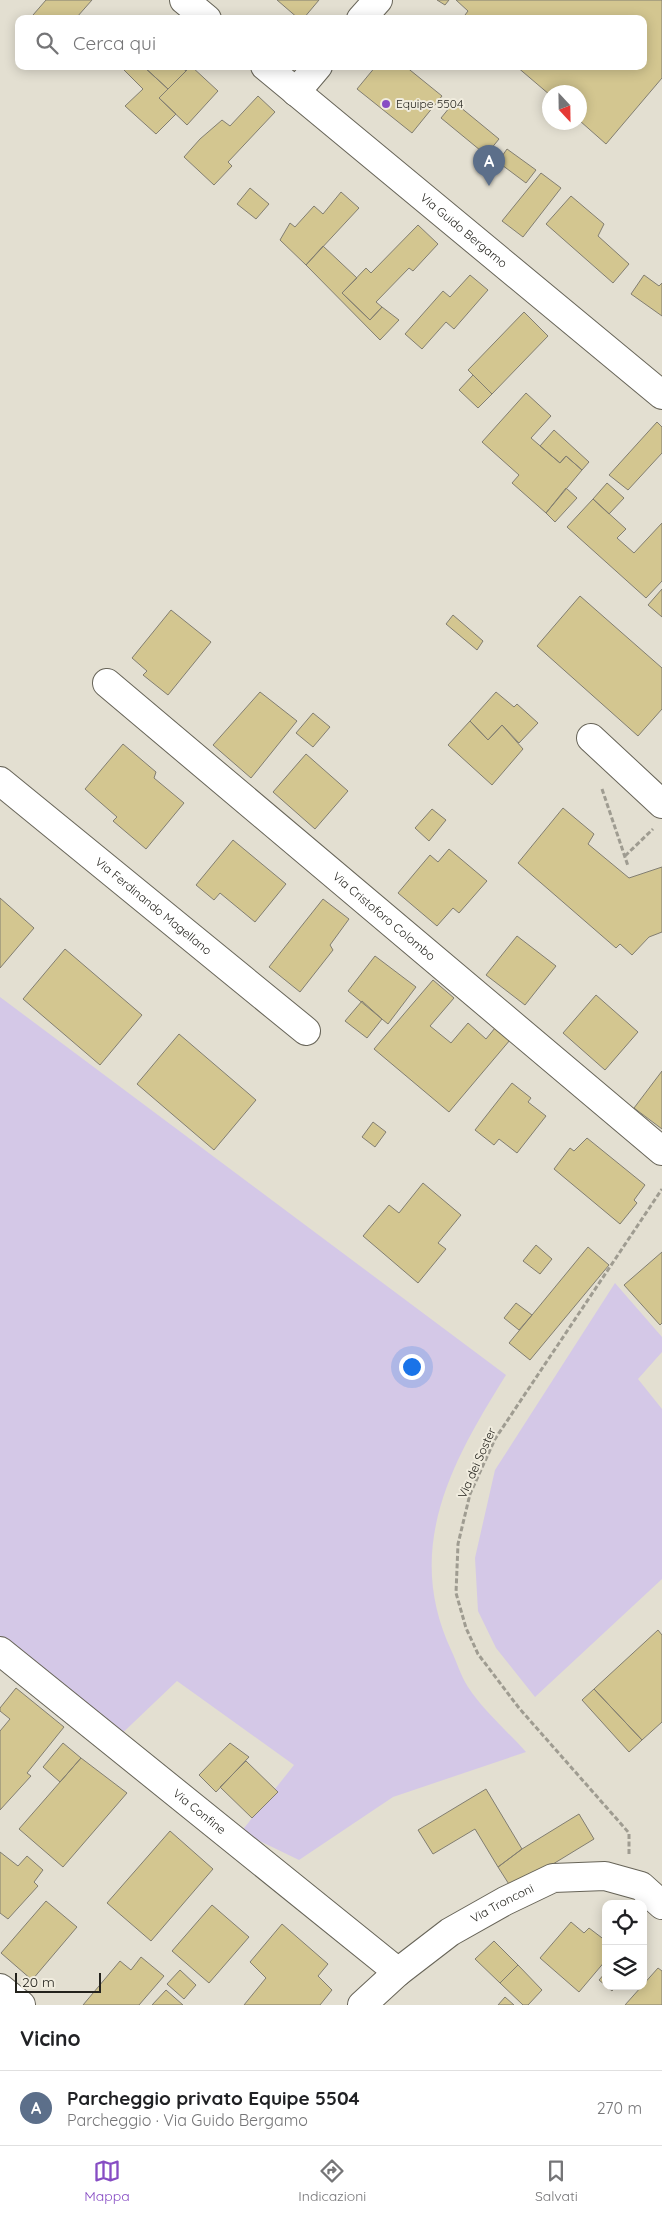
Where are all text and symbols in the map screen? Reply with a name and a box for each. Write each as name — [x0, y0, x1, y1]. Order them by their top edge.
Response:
search box — [15, 15, 647, 70]
icon: search — [33, 29, 61, 57]
text: Cerca qui — [73, 31, 156, 55]
north arrow — [542, 85, 587, 130]
place label: Equipe 5504 — [396, 96, 463, 111]
marker: Equipe 5504 — [380, 98, 392, 110]
pin: A — [473, 145, 505, 186]
street label: Via Guido Bergamo — [417, 190, 511, 271]
street label: Via Ferdinando Magellano — [92, 854, 215, 958]
street label: Via Cristoforo Colombo — [330, 868, 438, 963]
your location — [399, 1354, 425, 1380]
street label: Via dei Soster — [454, 1425, 499, 1501]
street label: Via Confine — [170, 1785, 229, 1837]
street label: Via Tronconi — [468, 1880, 536, 1926]
map controls — [602, 1900, 647, 1990]
button: locate — [602, 1900, 647, 1945]
button: layers — [602, 1945, 647, 1990]
scale bar — [15, 1970, 101, 1993]
text: 20 m — [22, 1973, 55, 1991]
text: Vicino — [20, 2025, 81, 2051]
text: Parcheggio privato Equipe 5504 — [67, 2086, 360, 2110]
text: A — [31, 2098, 41, 2118]
text: 270 m — [597, 2098, 642, 2118]
text: Parcheggio · Via Guido Bergamo — [67, 2110, 308, 2130]
tab: Mappa — [84, 2157, 130, 2205]
tab: Indicazioni — [298, 2157, 366, 2205]
tab: Salvati — [535, 2157, 578, 2205]

